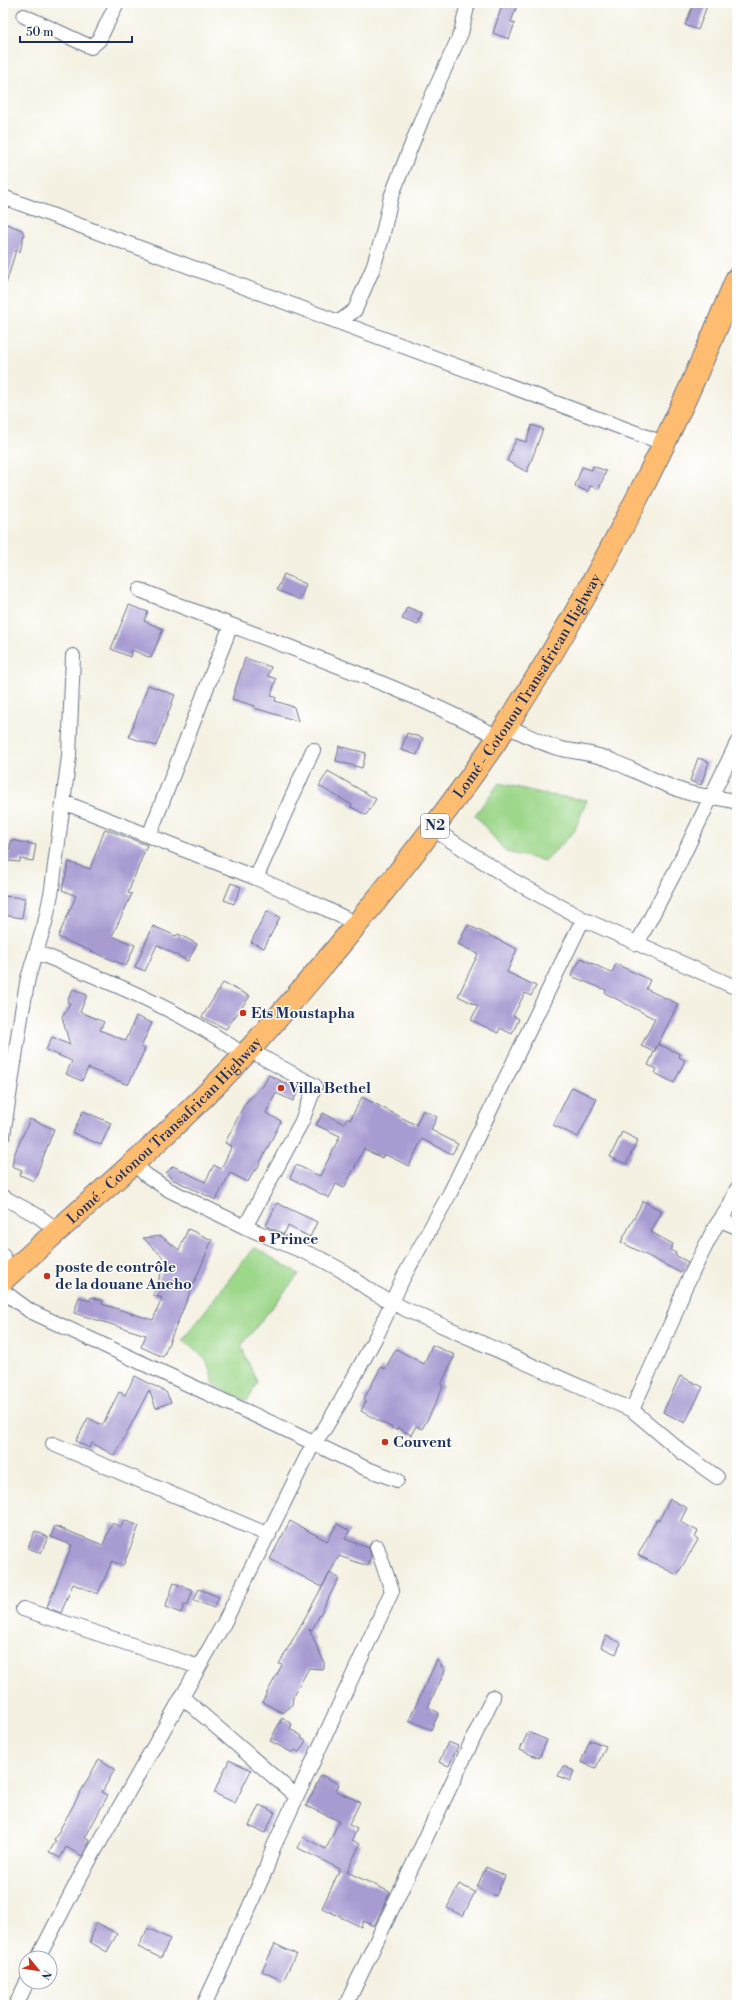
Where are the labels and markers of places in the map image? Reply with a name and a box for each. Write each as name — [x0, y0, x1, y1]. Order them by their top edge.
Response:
place label: Ets Moustapha — [251, 1004, 356, 1023]
marker: Ets Moustapha — [238, 1008, 248, 1018]
place label: Villa Bethel — [288, 1079, 371, 1098]
marker: Villa Bethel — [276, 1083, 286, 1093]
place label: Prince — [270, 1230, 318, 1249]
marker: Prince — [257, 1234, 267, 1244]
place label: poste de contrôle de la douane Aneho — [55, 1258, 192, 1294]
marker: poste de contrôle de la douane Aneho — [42, 1271, 52, 1281]
place label: Couvent — [393, 1433, 452, 1452]
marker: Couvent — [380, 1437, 390, 1447]

